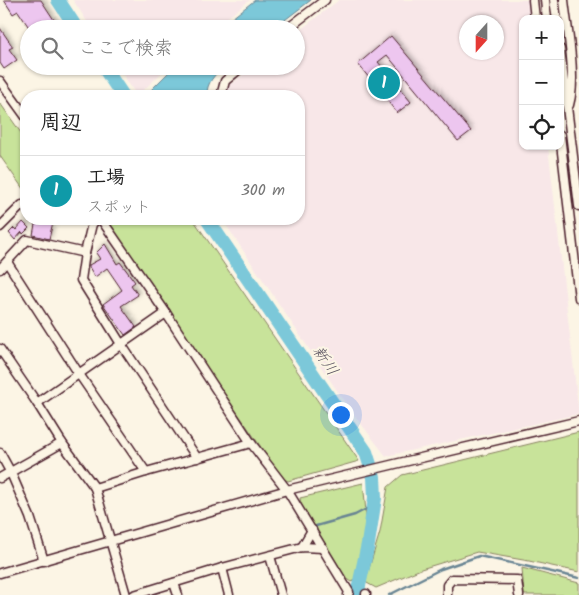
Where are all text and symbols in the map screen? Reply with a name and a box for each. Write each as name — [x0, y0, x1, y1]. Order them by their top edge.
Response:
north arrow — [459, 15, 504, 60]
map controls — [519, 15, 564, 150]
button: + — [519, 15, 564, 60]
search box — [20, 20, 305, 75]
icon: search — [38, 34, 66, 62]
text: ここで検索 — [78, 34, 173, 64]
button: − — [519, 60, 564, 105]
pin: 1 — [368, 64, 400, 102]
button: locate — [519, 105, 564, 150]
text: 周辺 — [40, 107, 82, 140]
text: 工場 — [87, 163, 125, 193]
text: 1 — [54, 178, 58, 203]
text: 300 m — [241, 178, 285, 203]
text: スポット — [87, 195, 151, 220]
water label: 新川 — [306, 341, 344, 381]
your location — [328, 402, 354, 428]

